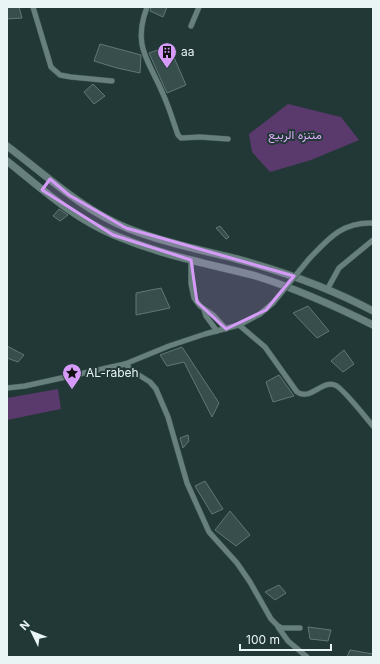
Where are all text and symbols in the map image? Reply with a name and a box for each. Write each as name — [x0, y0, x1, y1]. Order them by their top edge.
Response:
building icon: aa — [156, 41, 178, 69]
place label: aa — [181, 44, 194, 59]
park label: متنزه الربيع — [268, 127, 322, 144]
place icon: AL-rabeh — [61, 362, 83, 390]
place label: AL-rabeh — [86, 365, 139, 380]
north arrow — [12, 612, 52, 652]
text: N — [17, 617, 33, 633]
scale bar — [240, 626, 331, 652]
text: 100 m — [246, 632, 280, 647]

